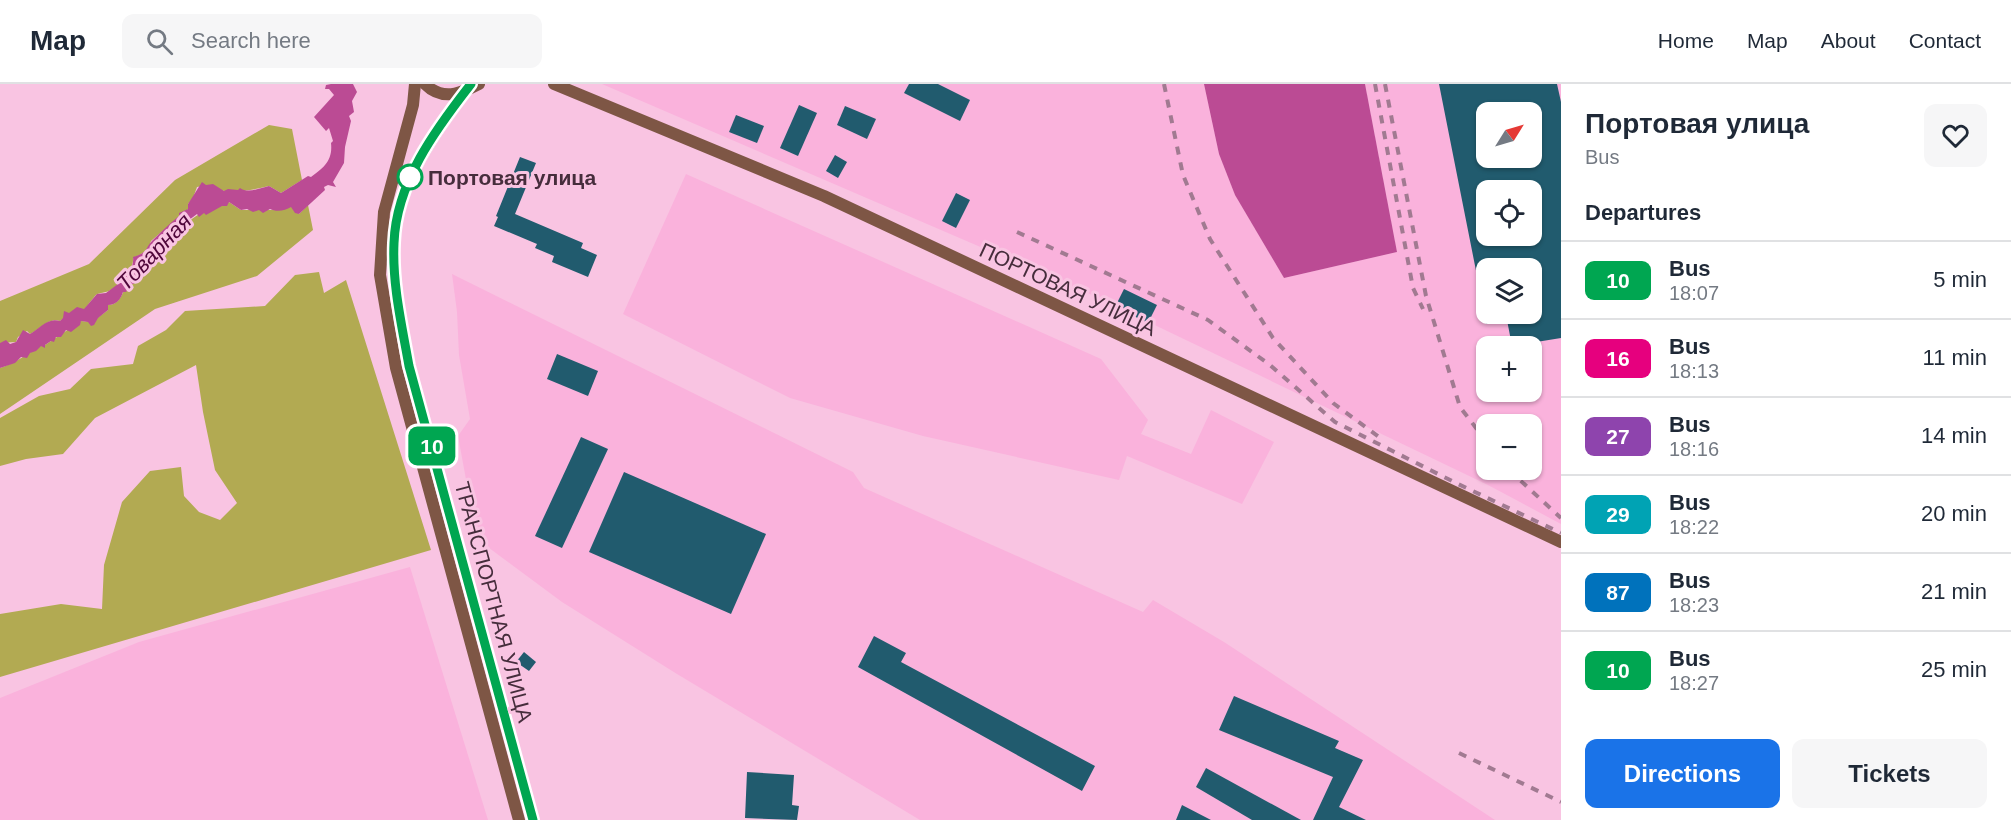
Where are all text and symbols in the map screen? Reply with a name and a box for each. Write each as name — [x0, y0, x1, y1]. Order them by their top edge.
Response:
search box — [122, 14, 542, 68]
text: Map — [30, 25, 86, 56]
icon: search — [143, 25, 176, 58]
text: Search here — [191, 28, 311, 53]
text: Home — [1658, 29, 1714, 52]
text: Map — [1747, 29, 1788, 52]
text: About — [1821, 29, 1876, 52]
text: Contact — [1909, 29, 1981, 52]
north arrow — [1476, 102, 1542, 168]
map controls — [1476, 102, 1542, 480]
button: heart — [1924, 104, 1987, 167]
text: Портовая улица — [1585, 108, 1809, 139]
text: Bus — [1585, 146, 1619, 168]
marker: Портовая улица — [397, 164, 423, 190]
place label: Портовая улица — [428, 166, 597, 189]
button: locate — [1476, 180, 1542, 246]
text: Departures — [1585, 200, 1701, 225]
water label: Товарная — [111, 208, 197, 295]
street label: ПОРТОВАЯ УЛИЦА — [976, 238, 1160, 340]
text: Bus — [1669, 256, 1711, 281]
button: layers — [1476, 258, 1542, 324]
text: 5 min — [1933, 267, 1987, 292]
text: 10 — [1606, 269, 1630, 292]
text: 18:07 — [1669, 282, 1719, 304]
text: Bus — [1669, 334, 1711, 359]
button: + — [1476, 336, 1542, 402]
text: 11 min — [1923, 345, 1987, 370]
text: 16 — [1606, 347, 1630, 370]
text: 18:13 — [1669, 360, 1719, 382]
text: Bus — [1669, 412, 1711, 437]
button: − — [1476, 414, 1542, 480]
text: 14 min — [1921, 423, 1987, 448]
text: 27 — [1606, 425, 1630, 448]
line badge: 10 — [405, 426, 459, 466]
text: 10 — [420, 435, 444, 458]
text: 18:16 — [1669, 438, 1719, 460]
street label: ТРАНСПОРТНАЯ УЛИЦА — [451, 479, 537, 725]
text: Bus — [1669, 490, 1711, 515]
text: 20 min — [1921, 501, 1987, 526]
text: 29 — [1606, 503, 1630, 526]
text: 18:22 — [1669, 516, 1719, 538]
text: Bus — [1669, 568, 1711, 593]
text: 21 min — [1921, 579, 1987, 604]
text: 87 — [1606, 581, 1630, 604]
text: 18:23 — [1669, 594, 1719, 616]
text: Bus — [1669, 646, 1711, 671]
text: 25 min — [1921, 657, 1987, 682]
text: 10 — [1606, 659, 1630, 682]
text: 18:27 — [1669, 672, 1719, 694]
button: Directions — [1585, 739, 1780, 808]
button: Tickets — [1792, 739, 1987, 808]

